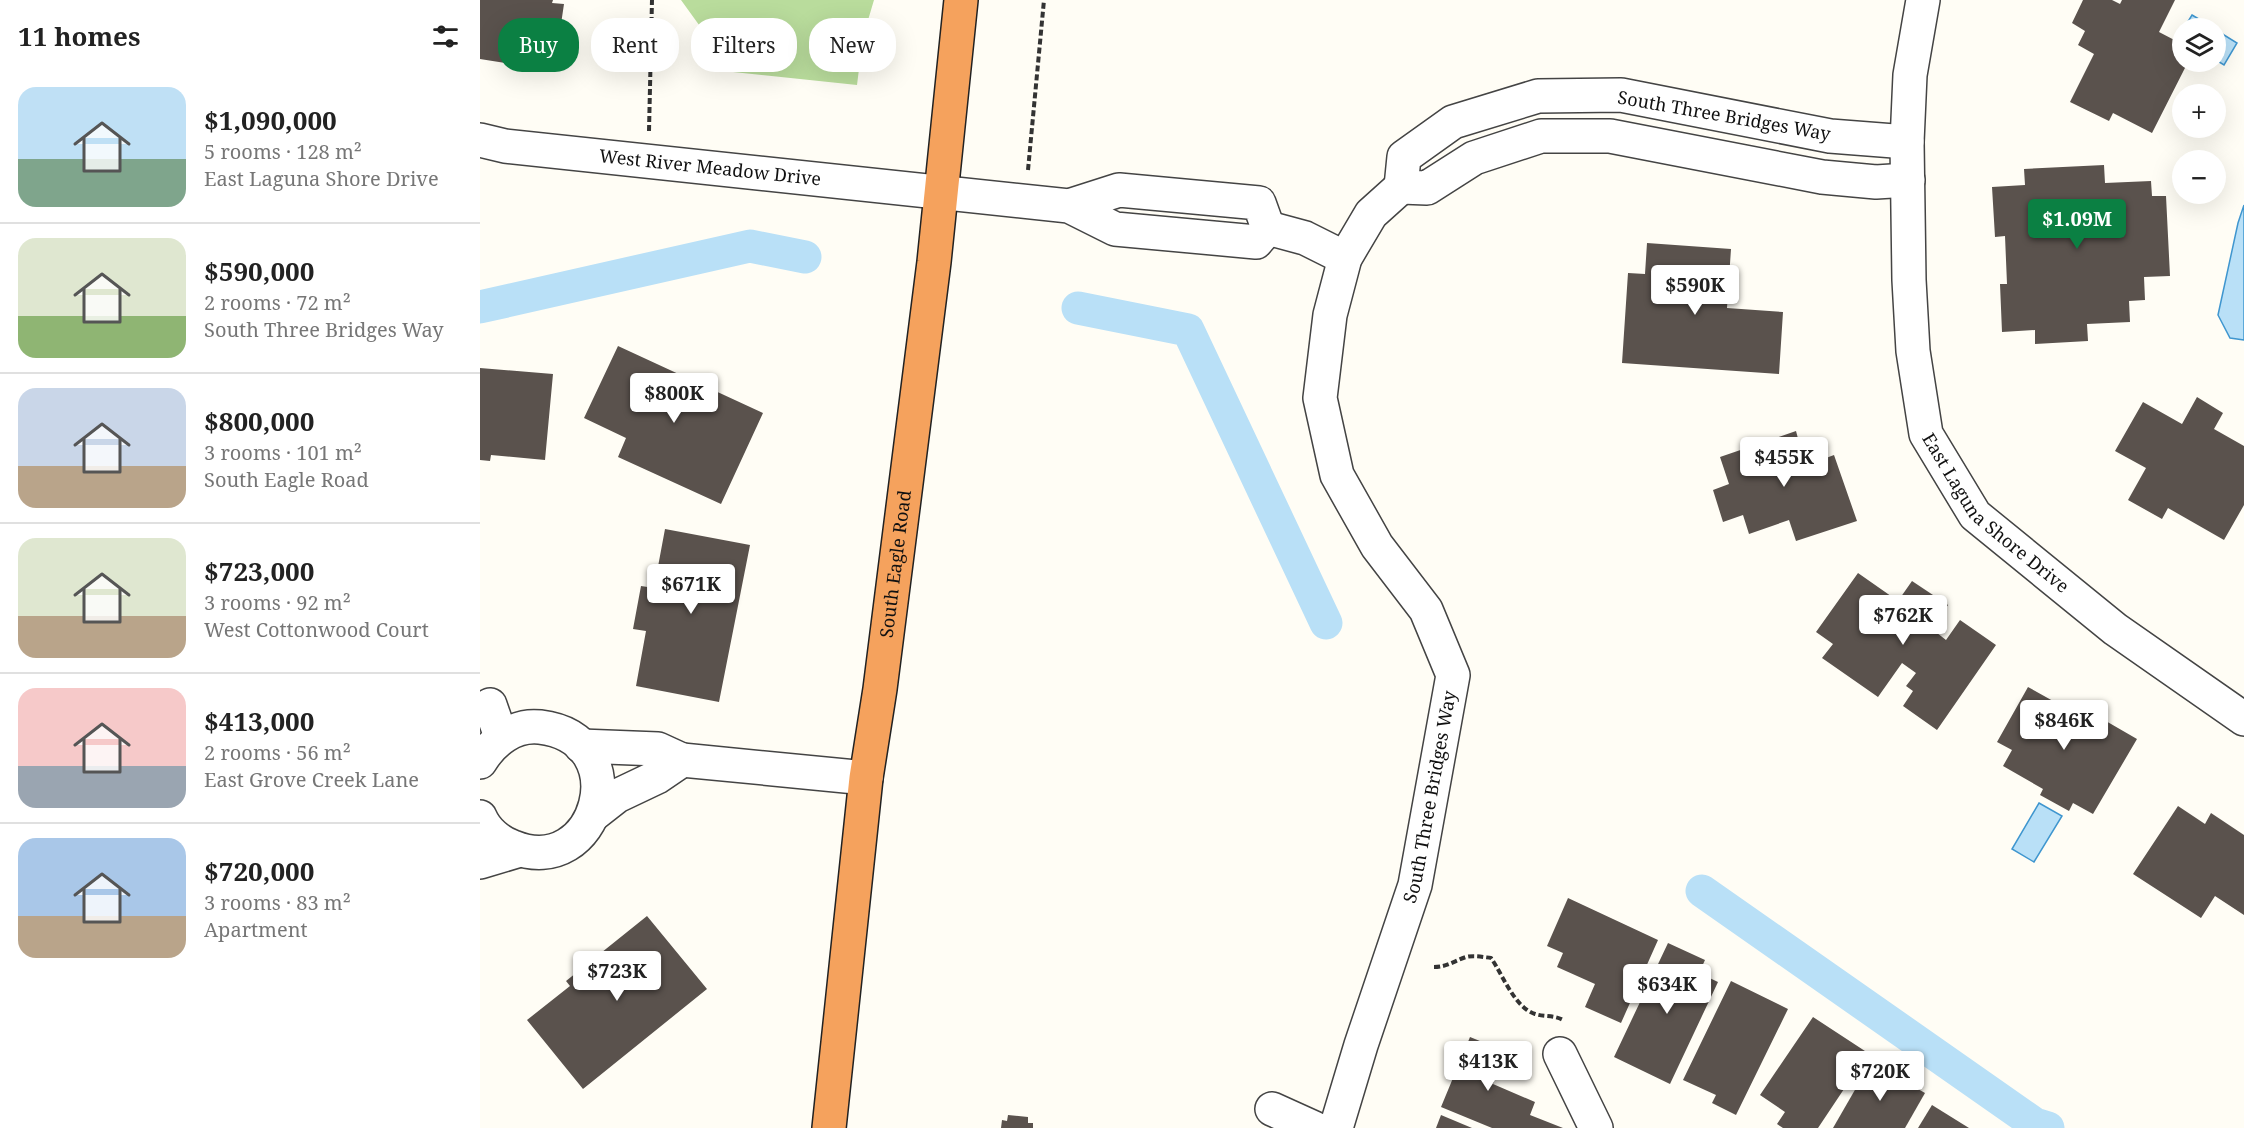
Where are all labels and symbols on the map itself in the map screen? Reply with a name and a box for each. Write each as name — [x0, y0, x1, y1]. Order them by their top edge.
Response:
street label: South Three Bridges Way — [1616, 84, 1833, 146]
street label: West River Meadow Drive — [598, 143, 822, 191]
pin: $1.09M — [2028, 199, 2126, 250]
pin: $590K — [1653, 265, 1737, 316]
pin: $800K — [632, 373, 716, 424]
street label: East Laguna Shore Drive — [1917, 428, 2074, 598]
pin: $455K — [1742, 437, 1826, 488]
street label: South Eagle Road — [874, 489, 916, 639]
pin: $671K — [649, 564, 733, 615]
pin: $762K — [1861, 595, 1945, 646]
street label: South Three Bridges Way — [1397, 688, 1461, 906]
pin: $846K — [2022, 700, 2106, 751]
pin: $723K — [575, 951, 659, 1002]
pin: $634K — [1625, 964, 1709, 1015]
pin: $413K — [1446, 1041, 1530, 1092]
pin: $720K — [1838, 1051, 1922, 1102]

